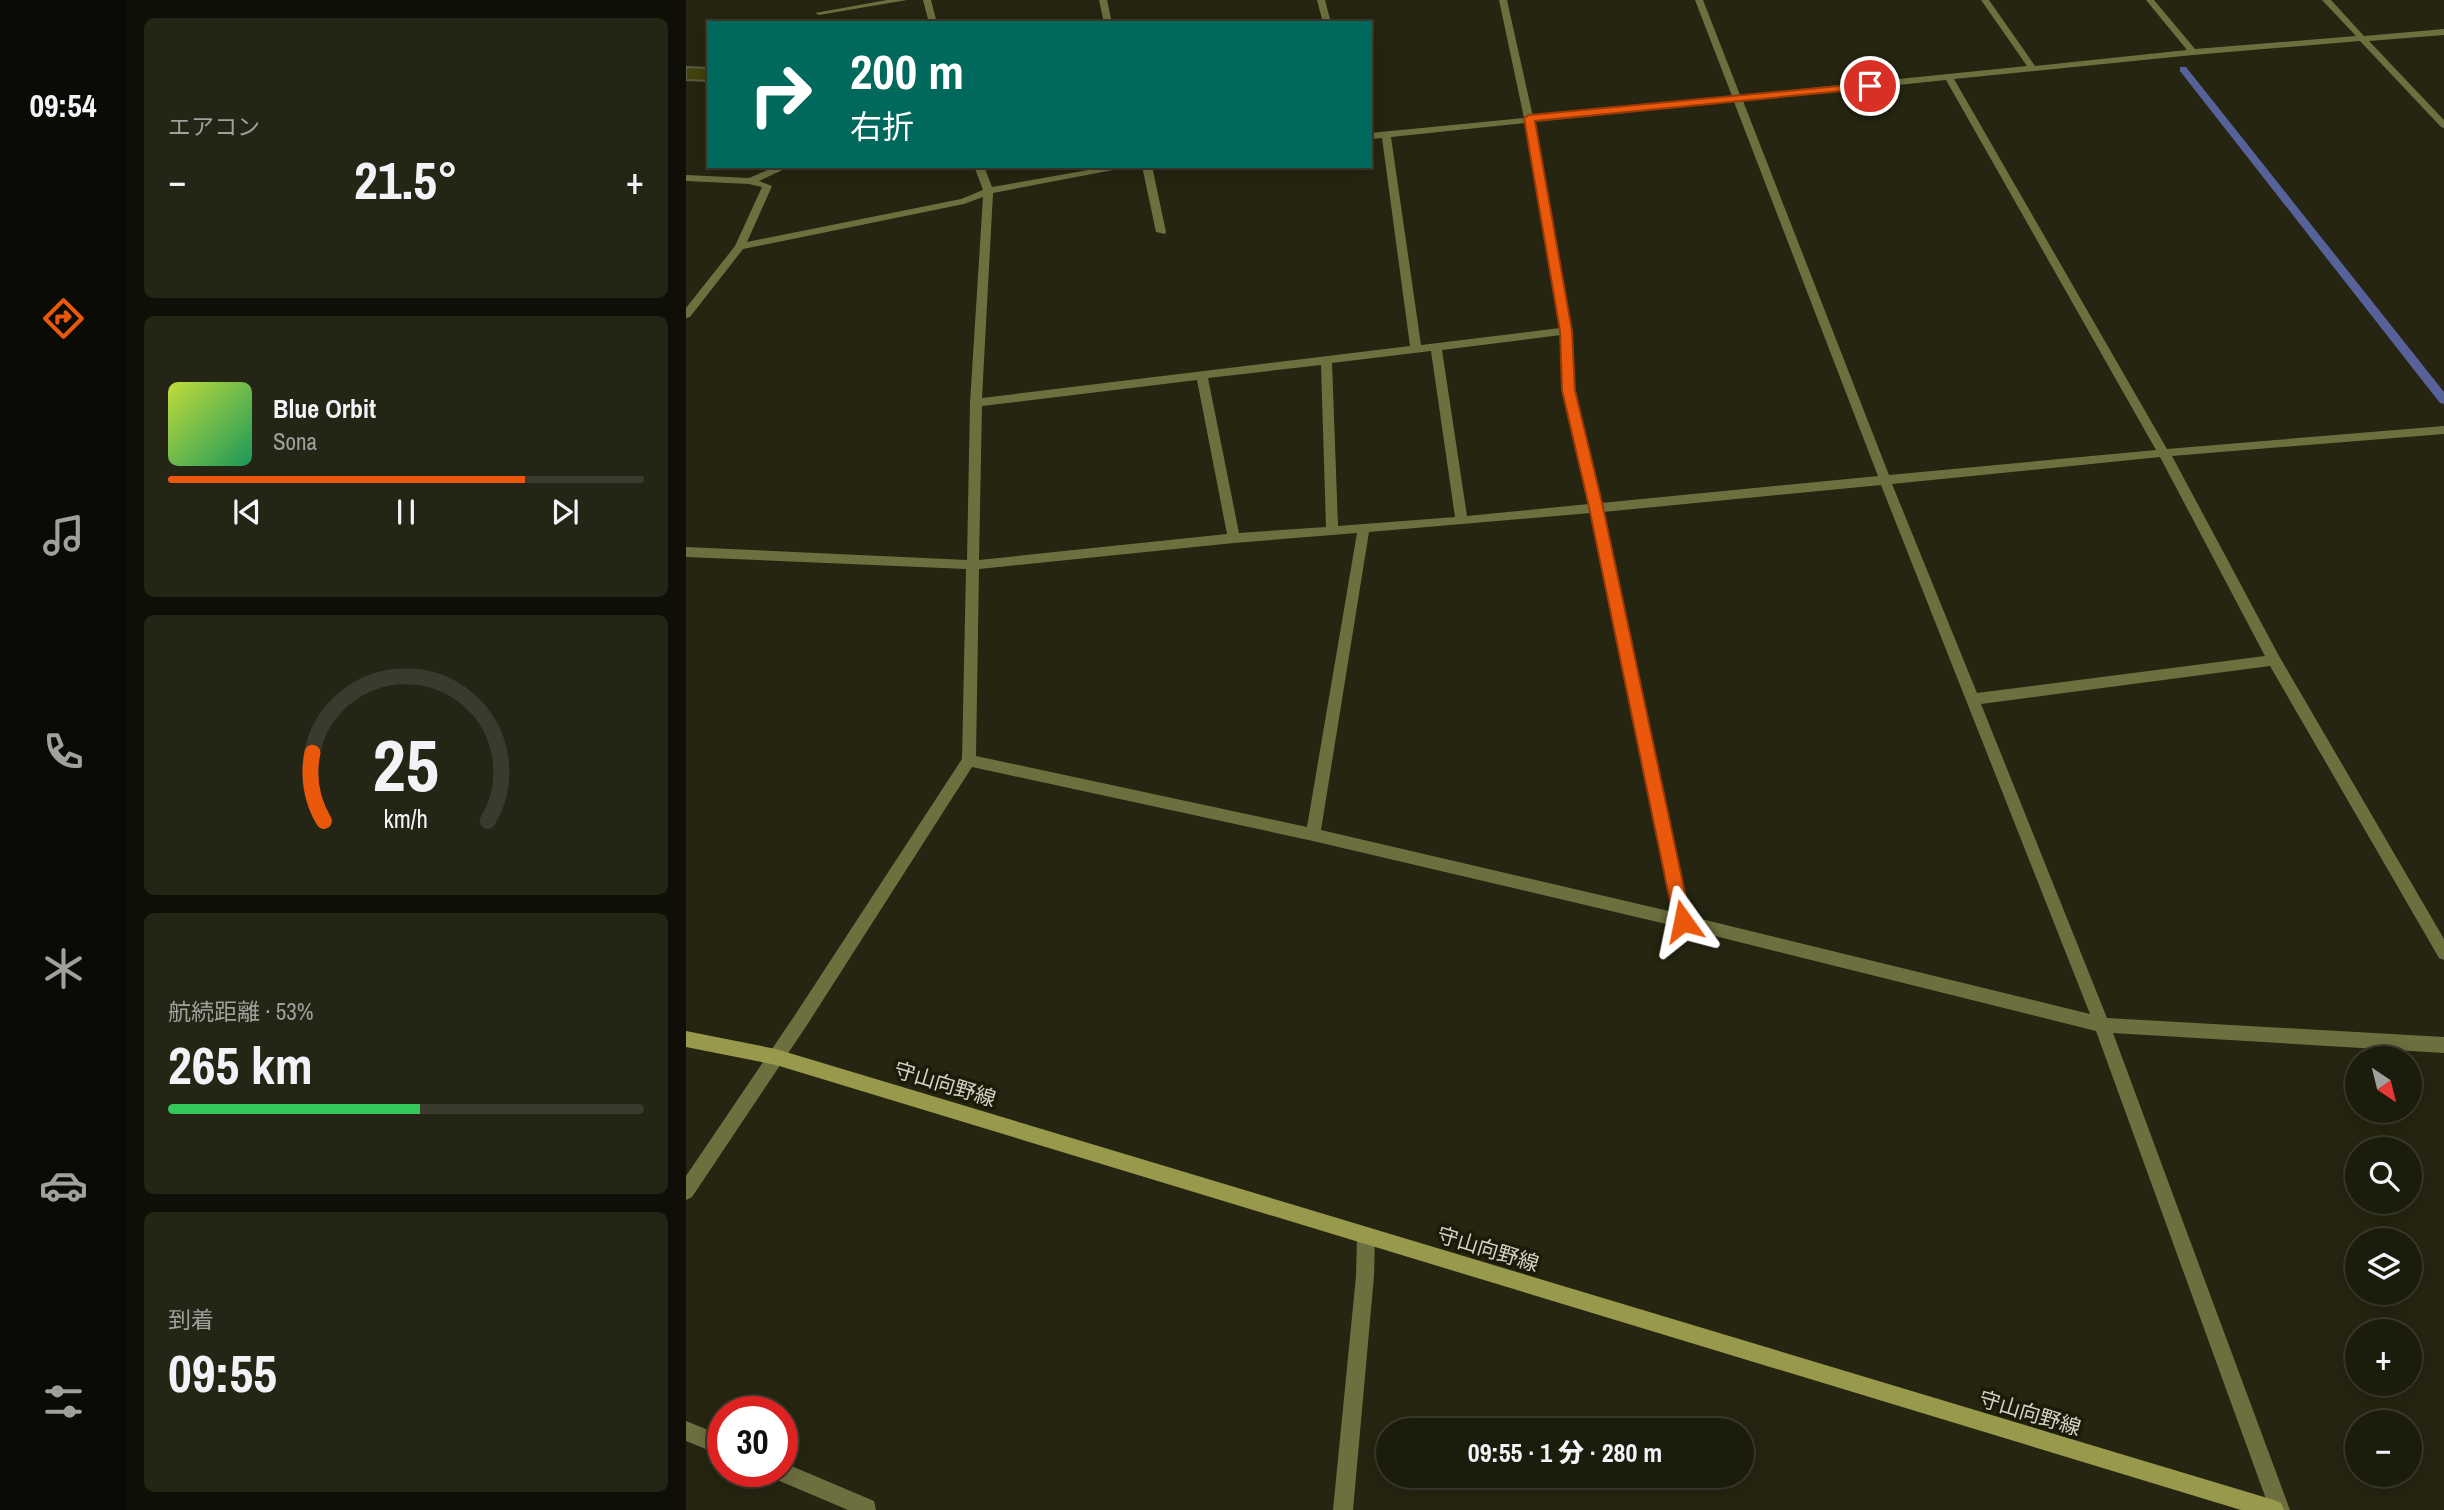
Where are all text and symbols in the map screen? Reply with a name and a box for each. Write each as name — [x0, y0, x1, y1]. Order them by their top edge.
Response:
text: 200 m — [850, 38, 964, 104]
icon: right — [735, 49, 826, 140]
pin — [1840, 56, 1900, 116]
icon: arrive — [1851, 67, 1889, 105]
text: 09:54 — [29, 84, 97, 127]
text: 右折 — [850, 105, 914, 148]
text: エアコン — [168, 111, 260, 142]
text: 21.5° — [354, 145, 458, 215]
text: − — [168, 155, 186, 206]
text: + — [626, 155, 644, 206]
icon: directions — [39, 294, 88, 343]
text: Blue Orbit — [273, 391, 376, 426]
text: Sona — [273, 426, 317, 457]
icon: previous — [228, 493, 266, 531]
icon: pause — [387, 493, 425, 531]
icon: next — [546, 493, 584, 531]
icon: music — [39, 511, 88, 560]
text: 25 — [373, 716, 439, 814]
icon: phone — [39, 727, 88, 776]
text: km/h — [384, 802, 428, 836]
position arrow — [1646, 884, 1720, 958]
icon: climate — [39, 944, 88, 993]
text: 航続距離 · 53% — [168, 996, 313, 1027]
text: 265 km — [168, 1030, 313, 1100]
north arrow — [2345, 1046, 2422, 1124]
map controls — [2345, 1046, 2422, 1487]
street label: 守山向野線 — [891, 1055, 999, 1113]
button: search — [2345, 1137, 2422, 1214]
icon: car — [39, 1161, 88, 1210]
street label: 守山向野線 — [1434, 1220, 1542, 1278]
button: layers — [2345, 1228, 2422, 1305]
text: 到着 — [168, 1304, 214, 1335]
button: + — [2345, 1319, 2422, 1396]
text: 09:55 — [168, 1338, 277, 1408]
icon: filters — [39, 1377, 88, 1426]
street label: 守山向野線 — [1976, 1384, 2084, 1442]
speed limit sign: 30 — [707, 1396, 798, 1487]
button: − — [2345, 1410, 2422, 1487]
text: 09:55 · 1 分 · 280 m — [1468, 1435, 1662, 1470]

